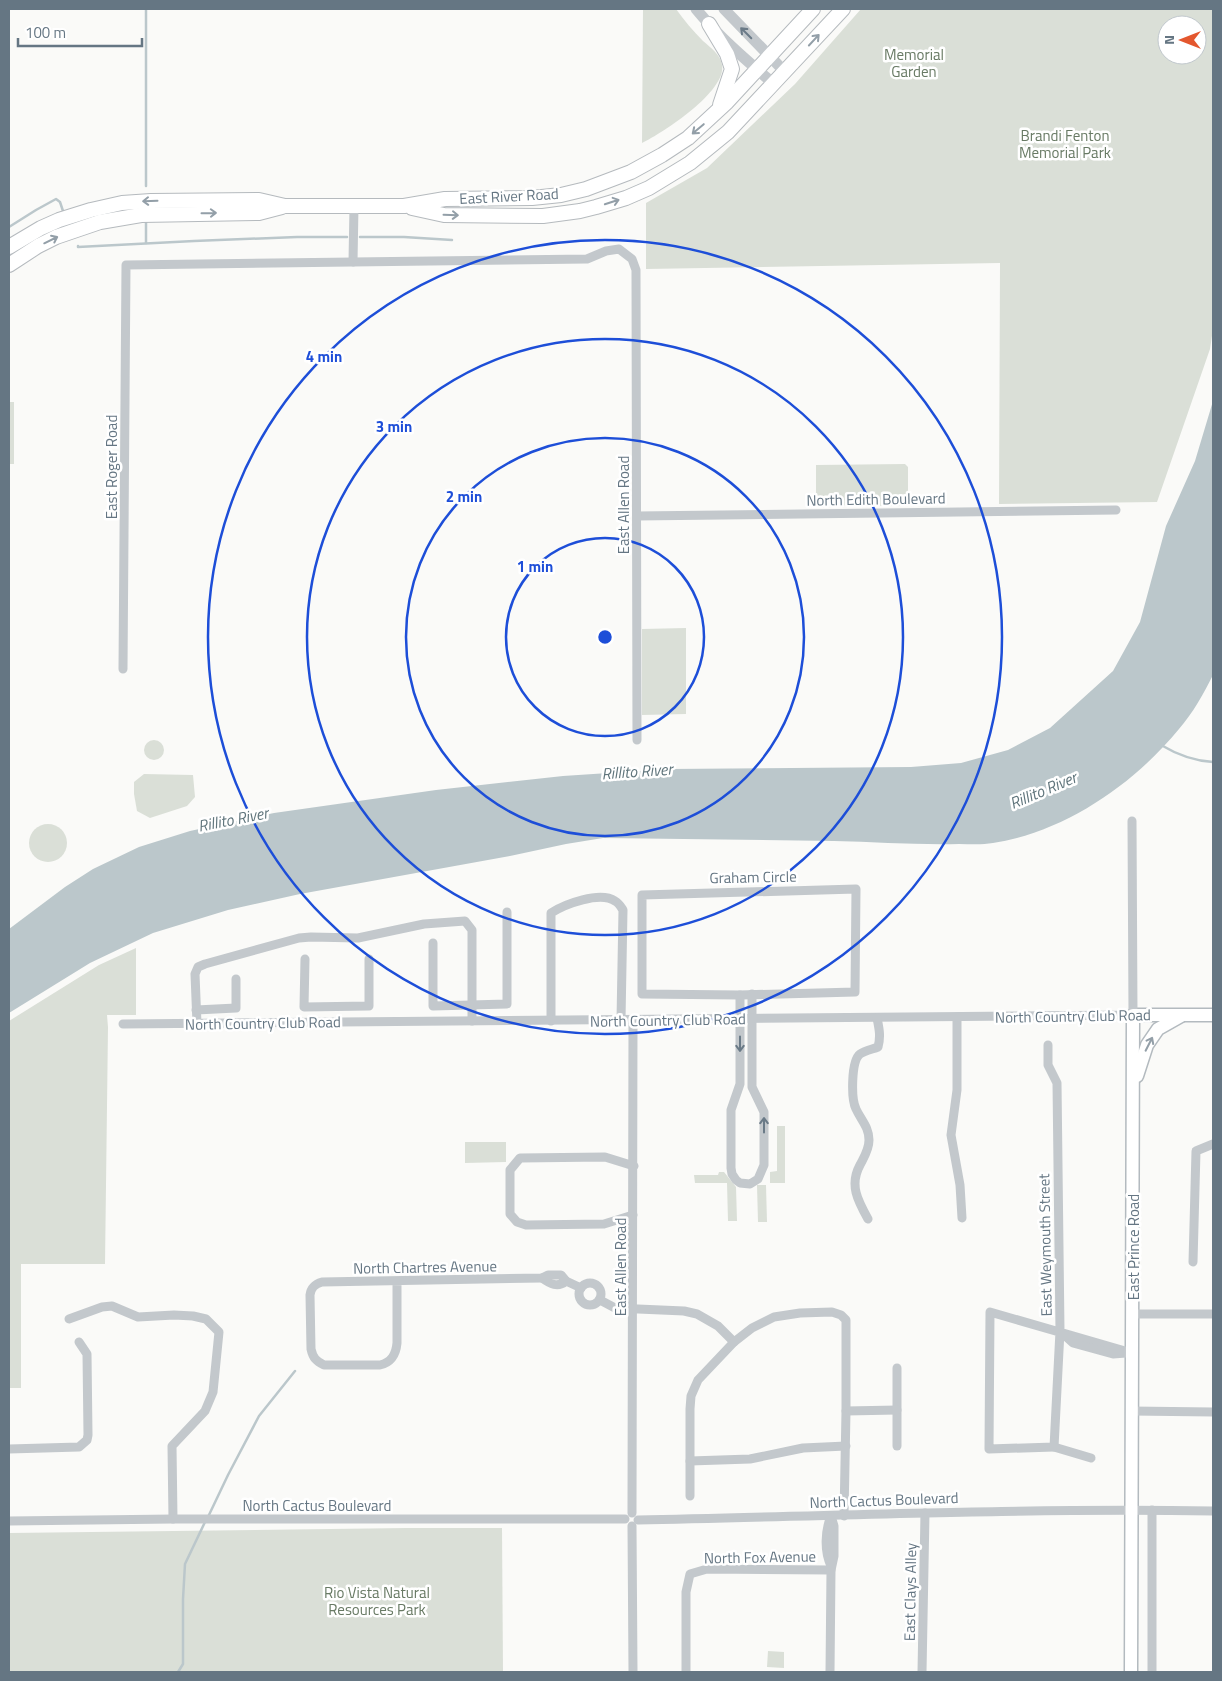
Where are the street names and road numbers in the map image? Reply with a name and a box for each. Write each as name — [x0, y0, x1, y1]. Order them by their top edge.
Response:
street label: East River Road — [459, 182, 559, 210]
street label: East Roger Road — [100, 415, 123, 519]
street label: East Allen Road — [612, 456, 635, 554]
street label: North Edith Boulevard — [806, 486, 946, 512]
street label: Graham Circle — [709, 865, 797, 889]
street label: North Country Club Road — [995, 1003, 1151, 1029]
street label: North Country Club Road — [590, 1007, 746, 1033]
street label: North Country Club Road — [185, 1010, 341, 1036]
street label: East Weymouth Street — [1032, 1173, 1058, 1317]
street label: East Prince Road — [1122, 1194, 1145, 1300]
street label: East Allen Road — [609, 1218, 632, 1316]
street label: North Chartres Avenue — [353, 1254, 497, 1280]
street label: North Cactus Boulevard — [809, 1486, 959, 1514]
street label: North Cactus Boulevard — [242, 1494, 392, 1517]
street label: East Clays Alley — [898, 1543, 922, 1641]
street label: North Fox Avenue — [704, 1545, 816, 1569]

